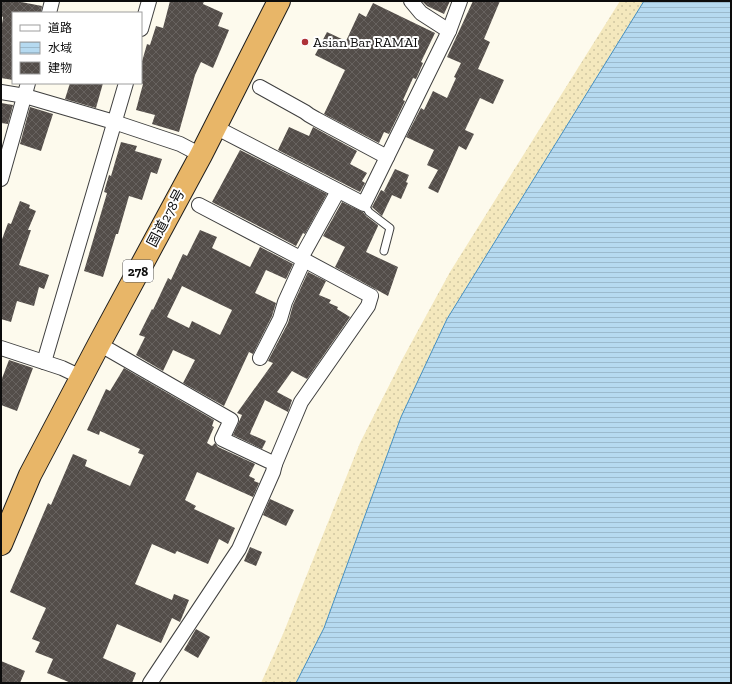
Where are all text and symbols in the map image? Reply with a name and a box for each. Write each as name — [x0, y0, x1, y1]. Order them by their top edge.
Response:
legend — [12, 12, 142, 84]
text: 道路 — [48, 21, 72, 35]
place label: Asian Bar RAMAI — [313, 34, 418, 51]
marker: Asian Bar RAMAI — [300, 37, 310, 47]
text: 水域 — [48, 41, 72, 55]
text: 建物 — [48, 61, 72, 75]
street label: 国道278号 — [144, 186, 188, 250]
road number: 278 — [123, 260, 153, 282]

